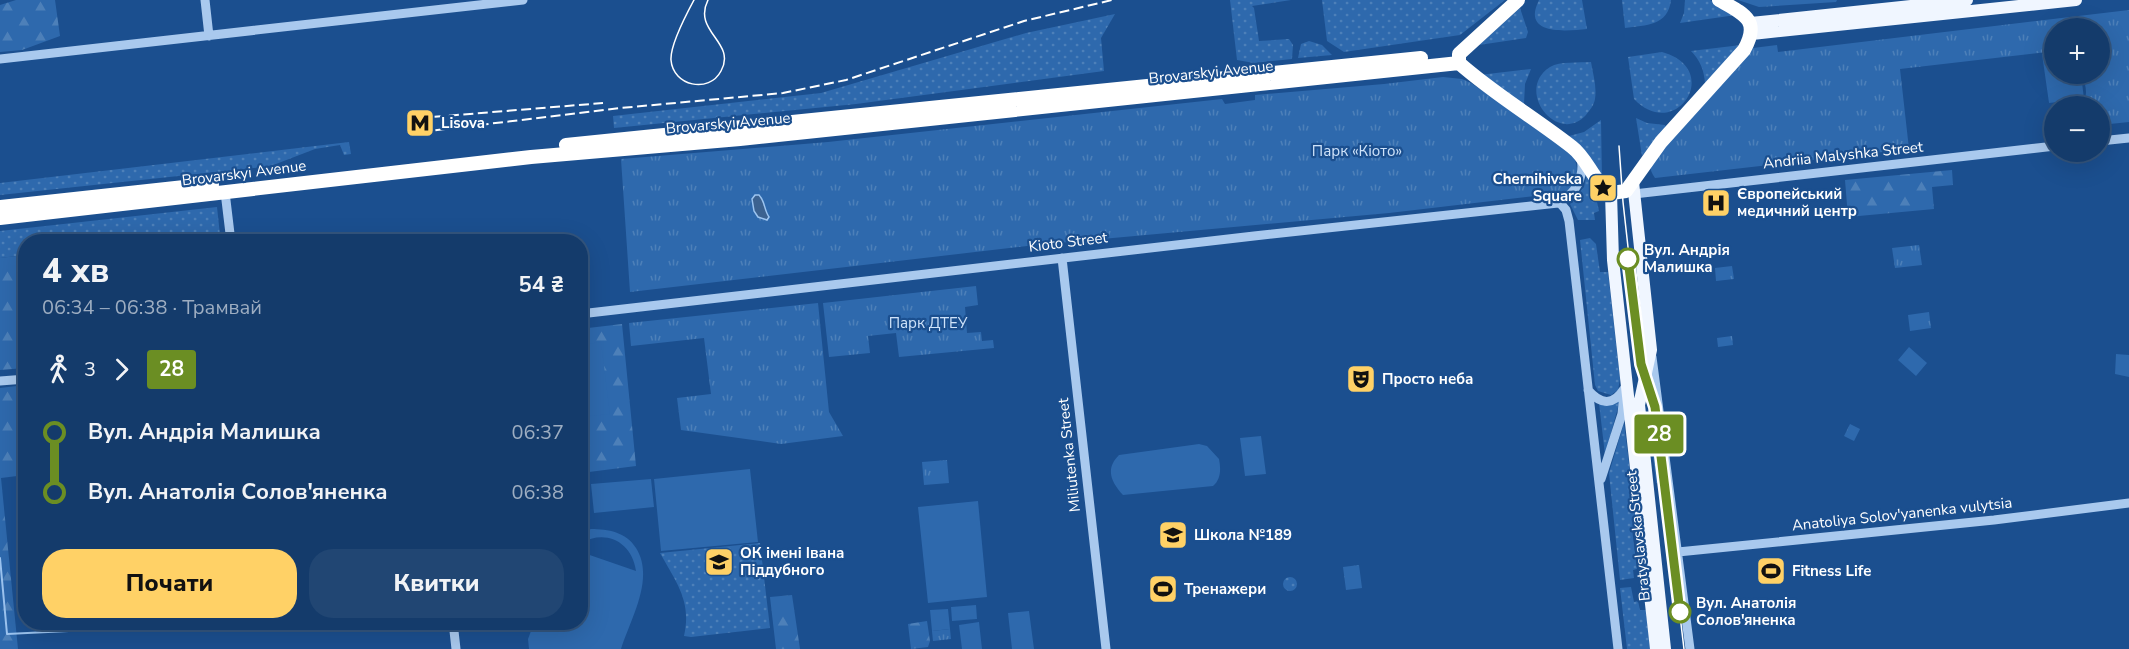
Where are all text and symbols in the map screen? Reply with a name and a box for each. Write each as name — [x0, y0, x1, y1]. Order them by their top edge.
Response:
map controls — [2044, 18, 2110, 162]
button: + — [2044, 18, 2110, 84]
street label: Brovarskyi Avenue — [1148, 56, 1274, 88]
button: − — [2044, 96, 2110, 162]
metro station icon: Lisova — [404, 107, 436, 139]
street label: Brovarskyi Avenue — [665, 108, 791, 138]
place label: Lisova — [441, 113, 485, 133]
street label: Andriia Malyshka Street — [1762, 137, 1925, 173]
park label: Парк «Кіото» — [1312, 141, 1402, 161]
street label: Brovarskyi Avenue — [181, 155, 307, 191]
place label: Chernihivska Square — [1493, 169, 1582, 206]
place icon: Chernihivska Square — [1587, 172, 1619, 204]
place label: Європейський медичний центр — [1737, 184, 1857, 221]
hospital icon: Європейський медичний центр — [1700, 187, 1732, 219]
street label: Kioto Street — [1027, 227, 1109, 257]
place label: Вул. Андрія Малишка — [1644, 240, 1730, 277]
marker: Вул. Андрія Малишка — [1617, 248, 1639, 270]
text: 4 хв — [42, 249, 109, 294]
text: 54 ₴ — [518, 270, 564, 300]
text: 06:34 – 06:38 · Трамвай — [42, 294, 262, 321]
park label: Парк ДТЕУ — [889, 313, 968, 333]
icon: walk — [42, 353, 75, 386]
icon: forward — [105, 353, 138, 386]
text: 28 — [159, 355, 184, 383]
text: 3 — [84, 356, 96, 383]
theatre icon: Просто неба — [1345, 363, 1377, 395]
place label: Просто неба — [1382, 369, 1474, 389]
street label: Miliutenka Street — [1053, 396, 1085, 513]
line badge: 28 — [1632, 414, 1686, 454]
text: Вул. Андрія Малишка — [88, 417, 321, 447]
text: 06:37 — [511, 419, 564, 446]
text: 28 — [1646, 420, 1672, 448]
street label: Bratyslavska Street — [1621, 469, 1655, 602]
text: Вул. Анатолія Солов'яненка — [88, 477, 388, 507]
text: 06:38 — [511, 479, 564, 506]
street label: Anatoliya Solov'yanenka vulytsia — [1791, 492, 2013, 536]
school or university icon: Школа №189 — [1157, 519, 1189, 551]
place label: Школа №189 — [1194, 525, 1292, 545]
place label: ОК імені Івана Піддубного — [740, 543, 845, 580]
school or university icon: ОК імені Івана Піддубного — [703, 546, 735, 578]
button: Почати — [42, 549, 297, 618]
button: Квитки — [309, 549, 564, 618]
sports icon: Fitness Life — [1755, 555, 1787, 587]
place label: Fitness Life — [1792, 561, 1871, 581]
sports icon: Тренажери — [1147, 573, 1179, 605]
place label: Тренажери — [1184, 579, 1266, 599]
place label: Вул. Анатолія Солов'яненка — [1696, 593, 1797, 630]
marker: Вул. Анатолія Солов'яненка — [1669, 601, 1691, 623]

